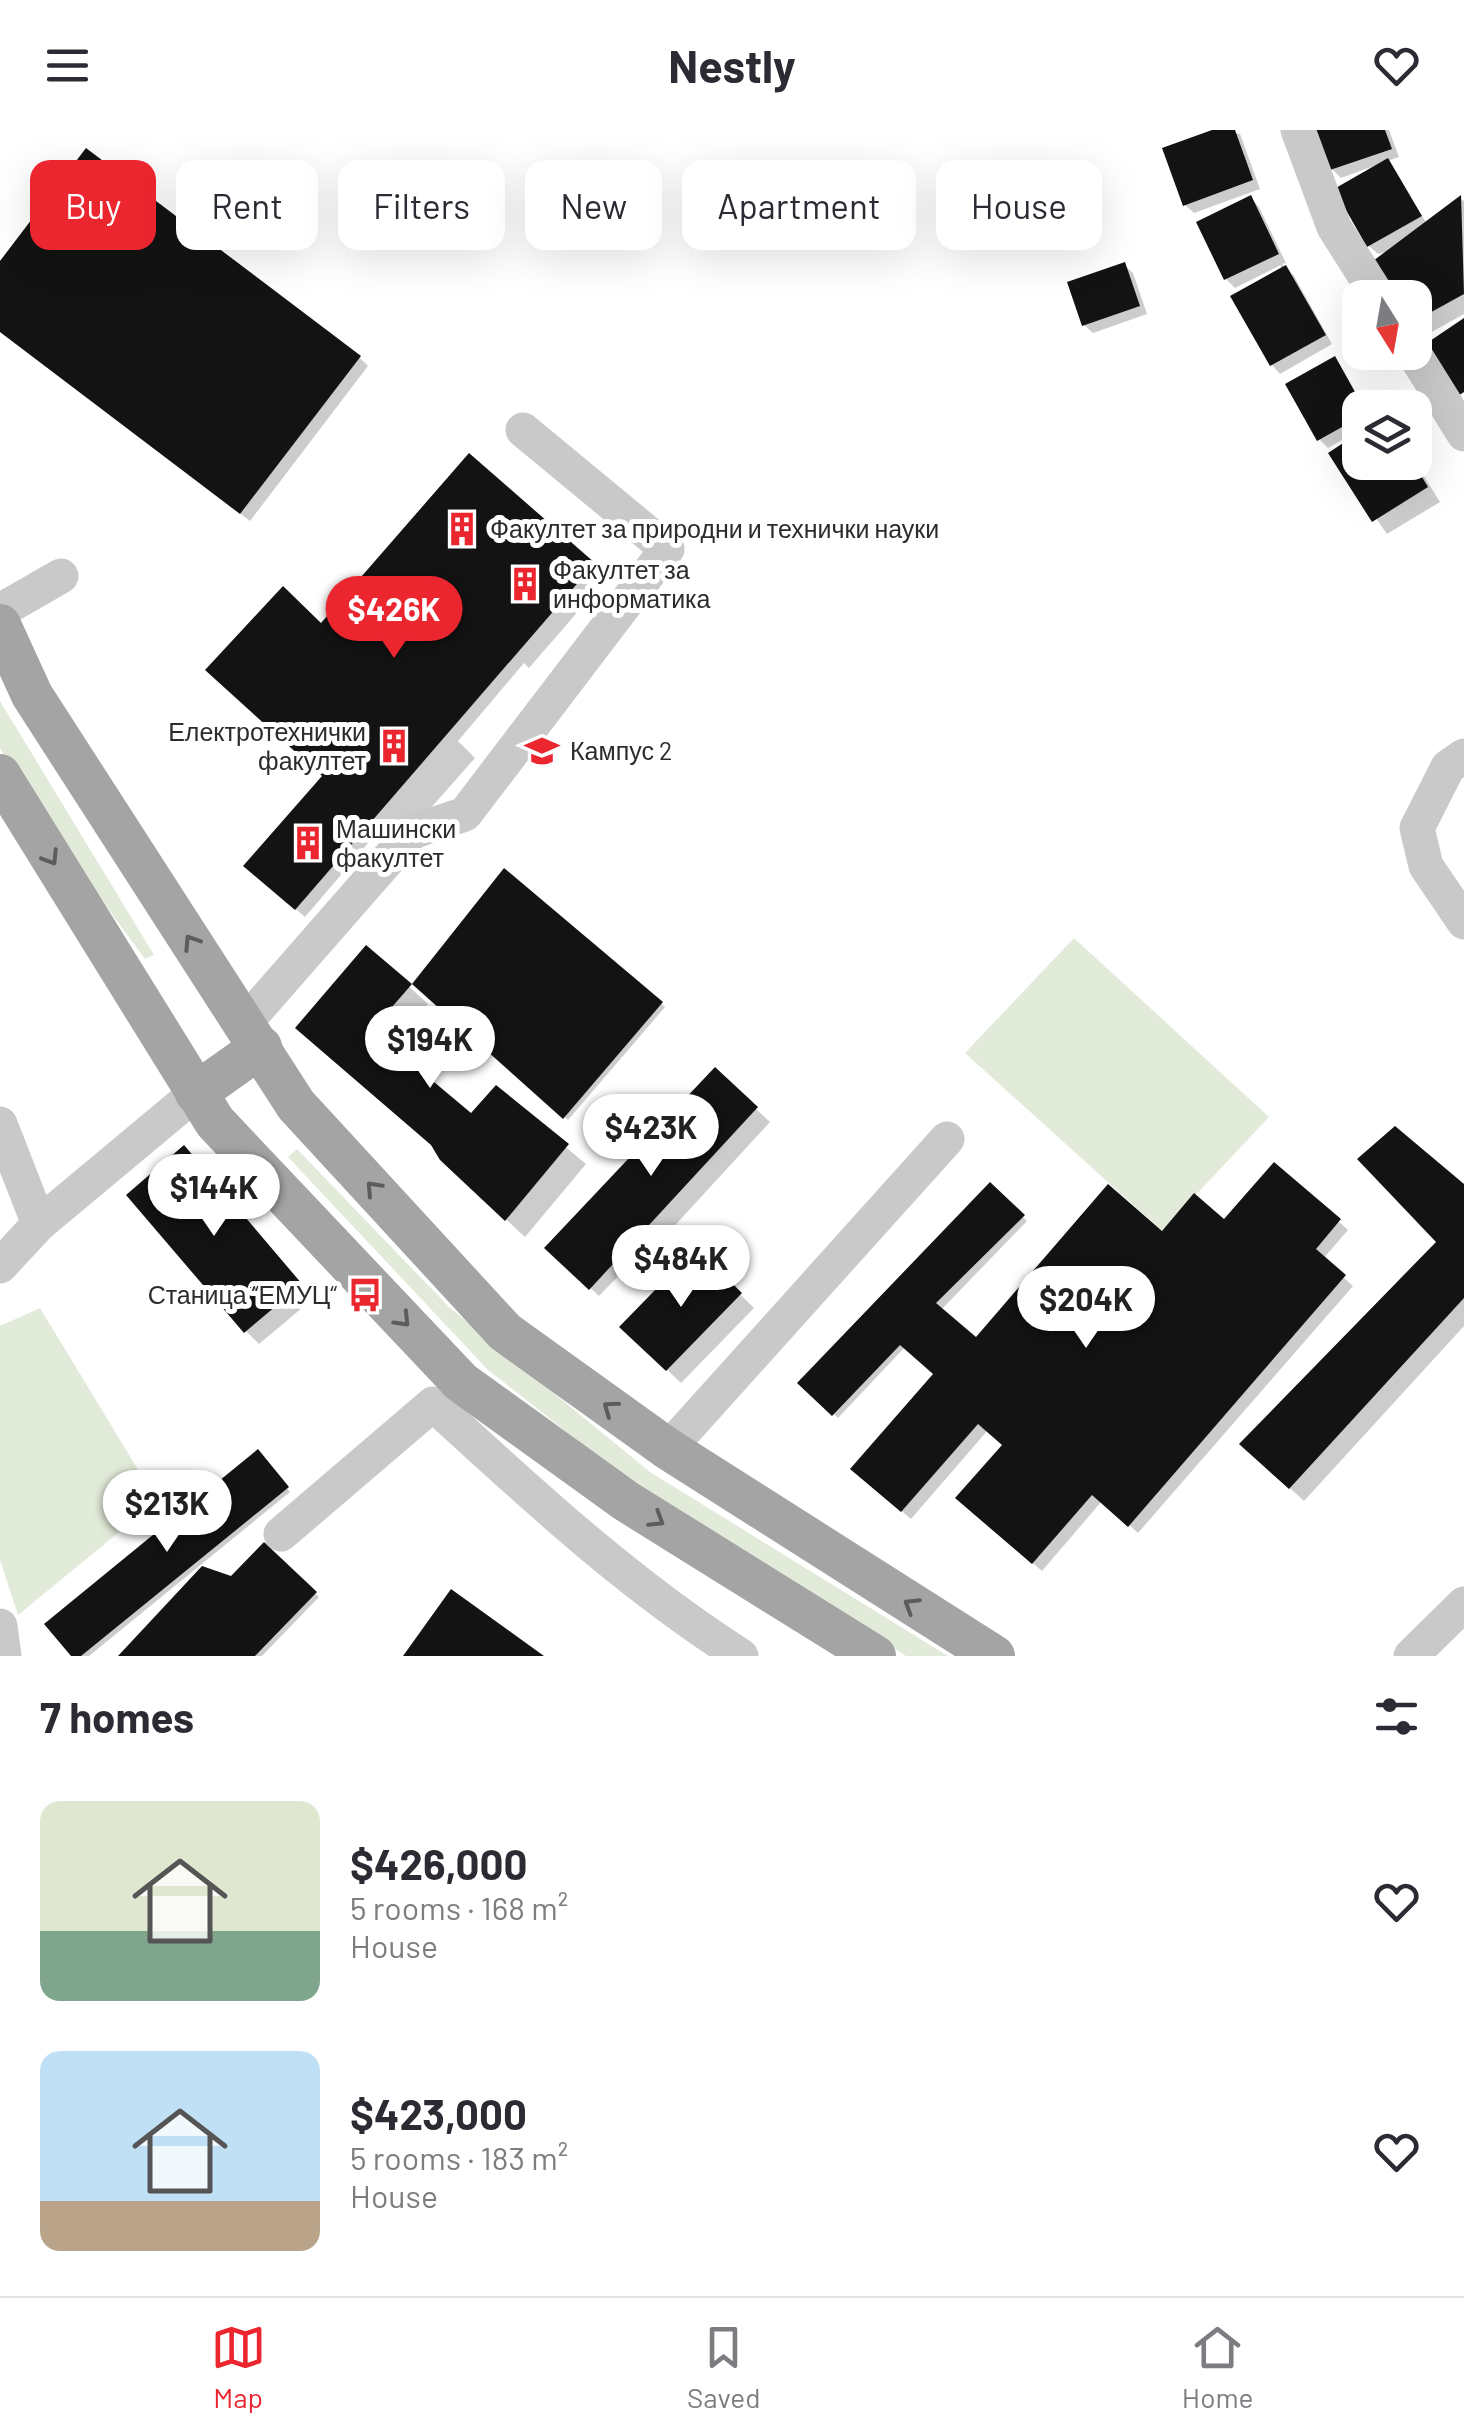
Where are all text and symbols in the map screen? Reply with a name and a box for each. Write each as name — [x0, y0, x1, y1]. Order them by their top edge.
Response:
icon: menu — [40, 38, 95, 93]
text: Nestly — [668, 38, 796, 92]
icon: heart — [1369, 38, 1424, 93]
chip: Buy — [30, 160, 156, 250]
chip: Rent — [176, 160, 318, 250]
chip: Filters — [338, 160, 505, 250]
chip: New — [525, 160, 662, 250]
chip: Apartment — [682, 160, 916, 250]
chip: House — [936, 160, 1102, 250]
north arrow — [1342, 280, 1432, 370]
map controls — [1342, 280, 1432, 480]
button: layers — [1342, 390, 1432, 480]
building icon: Факултет за природни и технички науки — [443, 510, 481, 548]
place label: Факултет за природни и технички науки — [490, 513, 939, 543]
place label: Факултет за информатика — [553, 554, 711, 613]
building icon: Факултет за информатика — [506, 565, 544, 603]
pin: $426K — [324, 576, 464, 661]
text: $426K — [348, 589, 440, 627]
place label: Електротехнички факултет — [168, 716, 367, 775]
building icon: Електротехнички факултет — [375, 727, 413, 765]
school or university icon: Кампус 2 — [523, 732, 561, 770]
place label: Кампус 2 — [570, 735, 672, 765]
place label: Машински факултет — [336, 813, 456, 872]
building icon: Машински факултет — [289, 824, 327, 862]
one-way arrow — [39, 847, 58, 865]
one-way arrow — [185, 934, 204, 952]
pin: $194K — [360, 1006, 500, 1091]
text: $194K — [387, 1019, 473, 1057]
pin: $423K — [581, 1094, 721, 1179]
text: $423K — [605, 1107, 697, 1145]
pin: $144K — [144, 1154, 284, 1239]
text: $144K — [170, 1167, 258, 1205]
one-way arrow — [366, 1181, 384, 1200]
pin: $484K — [611, 1225, 751, 1310]
text: $484K — [634, 1238, 728, 1276]
pin: $204K — [1016, 1266, 1156, 1351]
bus stop icon: Станица “ЕМУЦ“ — [346, 1276, 384, 1314]
place label: Станица “ЕМУЦ“ — [148, 1279, 337, 1309]
text: $204K — [1039, 1279, 1133, 1317]
one-way arrow — [391, 1308, 409, 1327]
one-way arrow — [603, 1402, 621, 1419]
pin: $213K — [97, 1470, 237, 1555]
text: $213K — [125, 1483, 209, 1521]
one-way arrow — [646, 1508, 664, 1527]
one-way arrow — [904, 1598, 922, 1617]
icon: filters — [1369, 1689, 1424, 1744]
text: 7 homes — [40, 1691, 194, 1741]
text: $426,000 — [350, 1838, 527, 1888]
icon: home — [120, 1841, 240, 1961]
icon: heart — [1369, 1874, 1424, 1929]
text: 5 rooms · 168 m² — [350, 1888, 568, 1926]
text: House — [350, 1926, 438, 1964]
text: $423,000 — [350, 2088, 527, 2138]
icon: home — [120, 2091, 240, 2211]
icon: heart — [1369, 2124, 1424, 2179]
text: 5 rooms · 183 m² — [350, 2138, 568, 2176]
text: House — [350, 2176, 438, 2214]
tab: Map — [211, 2320, 266, 2414]
tab: Saved — [687, 2320, 761, 2414]
tab: Home — [1182, 2320, 1253, 2414]

